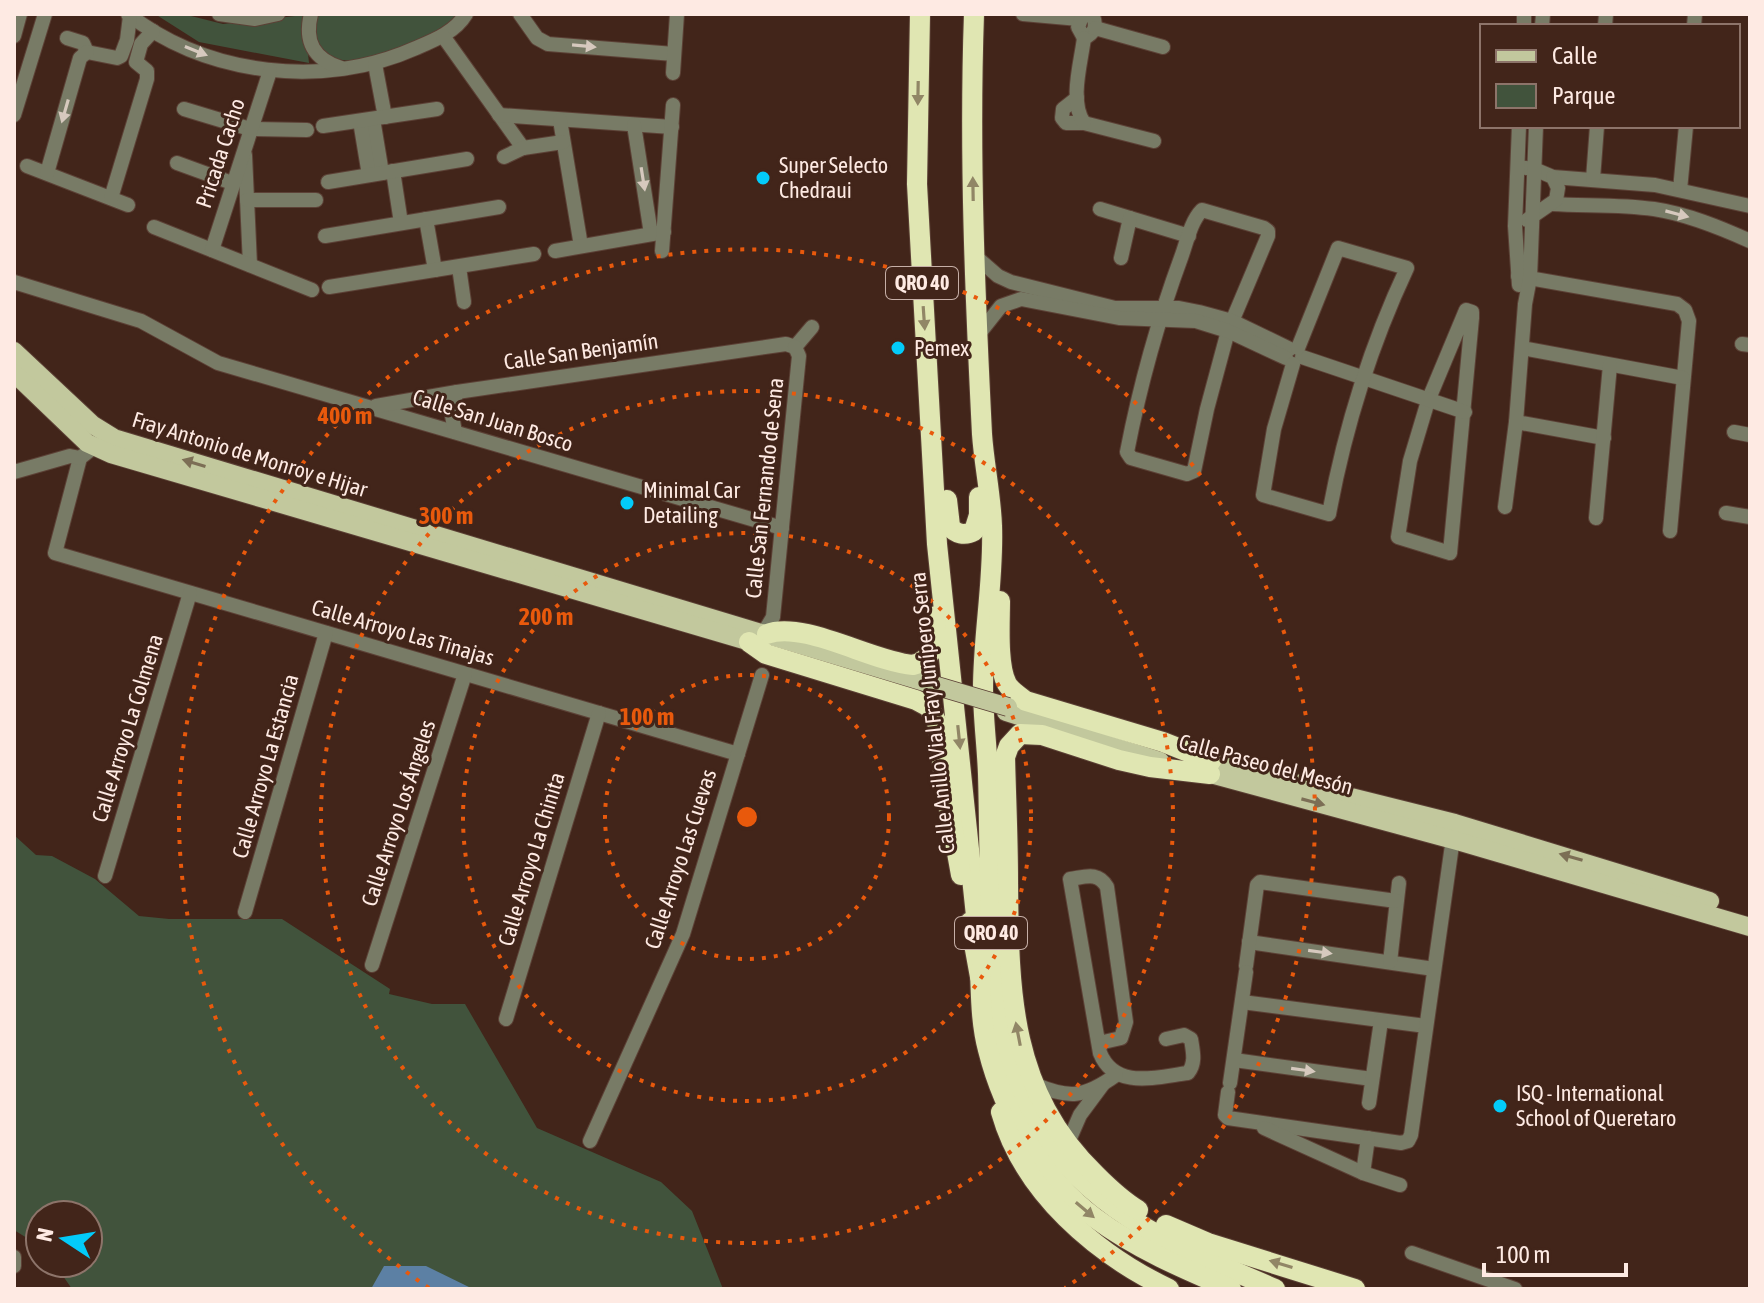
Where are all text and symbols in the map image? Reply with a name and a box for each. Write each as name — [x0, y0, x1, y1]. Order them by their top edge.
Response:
legend — [1480, 24, 1740, 128]
one-way arrow — [572, 40, 597, 53]
text: Calle — [1552, 42, 1597, 69]
one-way arrow — [184, 45, 208, 58]
one-way arrow — [912, 81, 924, 106]
text: Parque — [1552, 82, 1615, 109]
street label: Pricada Cacho — [190, 95, 250, 211]
one-way arrow — [58, 100, 71, 124]
place label: Super Selecto Chedraui — [779, 152, 888, 203]
one-way arrow — [637, 167, 650, 192]
marker: Super Selecto Chedraui — [754, 169, 772, 187]
one-way arrow — [966, 176, 979, 201]
one-way arrow — [1664, 209, 1689, 221]
road number: QRO 40 — [886, 267, 958, 299]
one-way arrow — [918, 306, 931, 331]
street label: Calle San Benjamín — [502, 327, 660, 375]
place label: Pemex — [914, 335, 969, 361]
marker: Pemex — [889, 339, 907, 357]
street label: Calle San Fernando de Sena — [739, 376, 789, 600]
street label: Calle San Juan Bosco — [410, 383, 576, 457]
text: 400 m — [317, 402, 372, 429]
street label: Fray Antonio de Monroy e Hijar — [129, 406, 371, 502]
one-way arrow — [182, 456, 206, 469]
place label: Minimal Car Detailing — [643, 477, 741, 528]
marker: Minimal Car Detailing — [618, 494, 636, 512]
text: 300 m — [419, 502, 473, 529]
street label: Calle Anillo Vial Fray Junípero Serra — [904, 571, 960, 855]
street label: Calle Arroyo Las Tinajas — [309, 594, 497, 671]
text: 200 m — [519, 603, 573, 630]
street label: Calle Arroyo La Colmena — [86, 631, 168, 825]
street label: Calle Arroyo La Estancia — [226, 671, 304, 861]
text: 100 m — [620, 703, 674, 730]
street label: Calle Arroyo Los Ángeles — [356, 716, 440, 909]
one-way arrow — [952, 725, 965, 750]
street label: Calle Paseo del Mesón — [1176, 728, 1356, 800]
street label: Calle Arroyo Las Cuevas — [639, 766, 721, 952]
street label: Calle Arroyo La Chinita — [492, 769, 570, 949]
one-way arrow — [1300, 796, 1325, 808]
centre of rings — [733, 803, 761, 831]
one-way arrow — [1558, 850, 1582, 863]
road number: QRO 40 — [955, 917, 1027, 949]
one-way arrow — [1307, 946, 1332, 959]
one-way arrow — [1011, 1022, 1024, 1047]
one-way arrow — [1291, 1064, 1316, 1077]
place label: ISQ - International School of Queretaro — [1516, 1080, 1676, 1131]
marker: ISQ - International School of Queretaro — [1491, 1097, 1509, 1115]
north arrow — [24, 1199, 104, 1279]
one-way arrow — [1075, 1201, 1095, 1218]
text: N — [30, 1226, 59, 1244]
scale bar — [1484, 1227, 1626, 1277]
text: 100 m — [1496, 1241, 1550, 1268]
one-way arrow — [1269, 1257, 1293, 1270]

